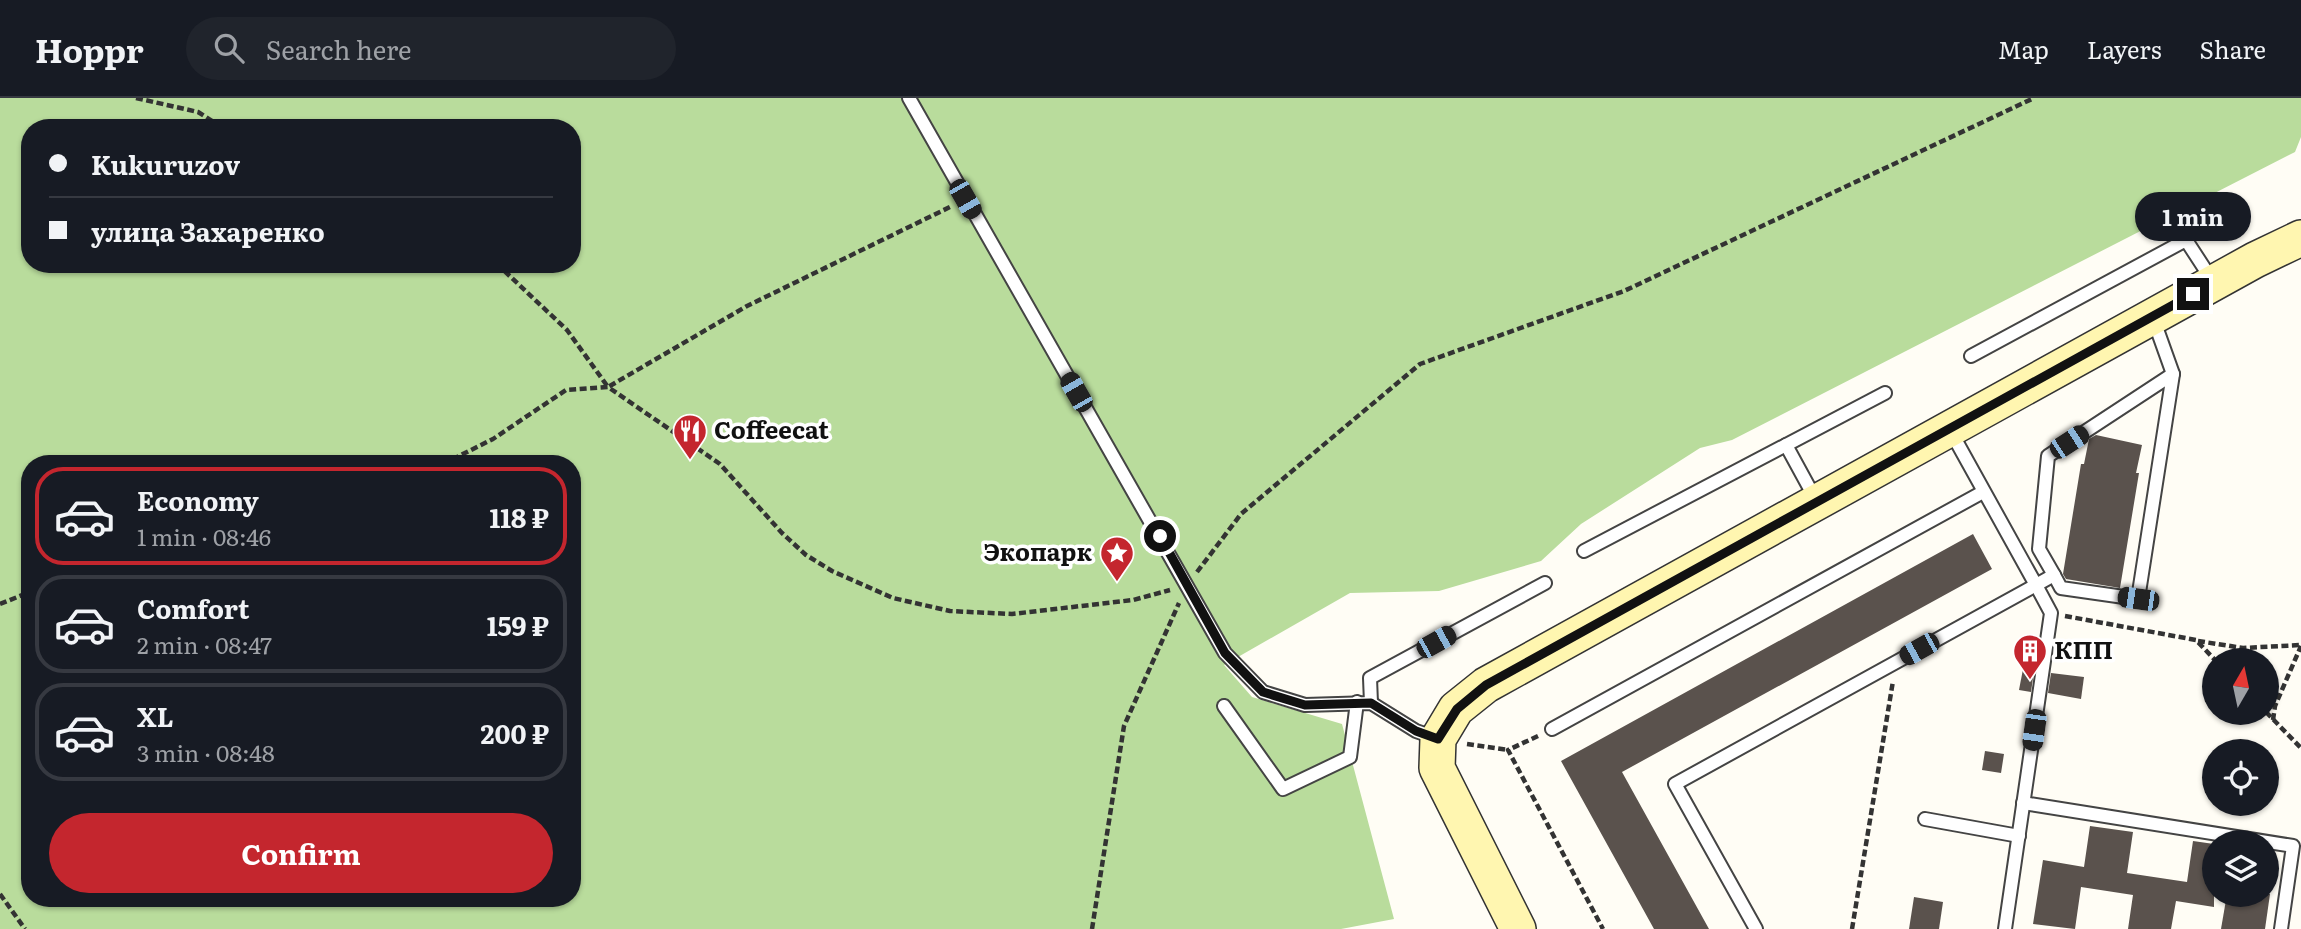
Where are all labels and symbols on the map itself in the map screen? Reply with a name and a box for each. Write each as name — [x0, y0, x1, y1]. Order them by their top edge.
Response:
car — [946, 176, 985, 222]
callout: 1 min — [2135, 192, 2251, 242]
route end — [2177, 278, 2209, 310]
car — [1057, 369, 1096, 415]
place label: Coffeecat — [714, 411, 829, 446]
restaurant icon: Coffeecat — [671, 412, 709, 461]
car — [2046, 422, 2093, 462]
route start — [1144, 520, 1176, 552]
place label: Экопарк — [983, 533, 1092, 568]
place icon: Экопарк — [1098, 534, 1136, 583]
car — [2116, 586, 2161, 612]
car — [1413, 623, 1460, 661]
car — [1896, 630, 1943, 668]
place label: КПП — [2054, 631, 2113, 666]
building icon: КПП — [2011, 632, 2049, 681]
north arrow — [2202, 648, 2278, 724]
car — [2021, 708, 2048, 752]

